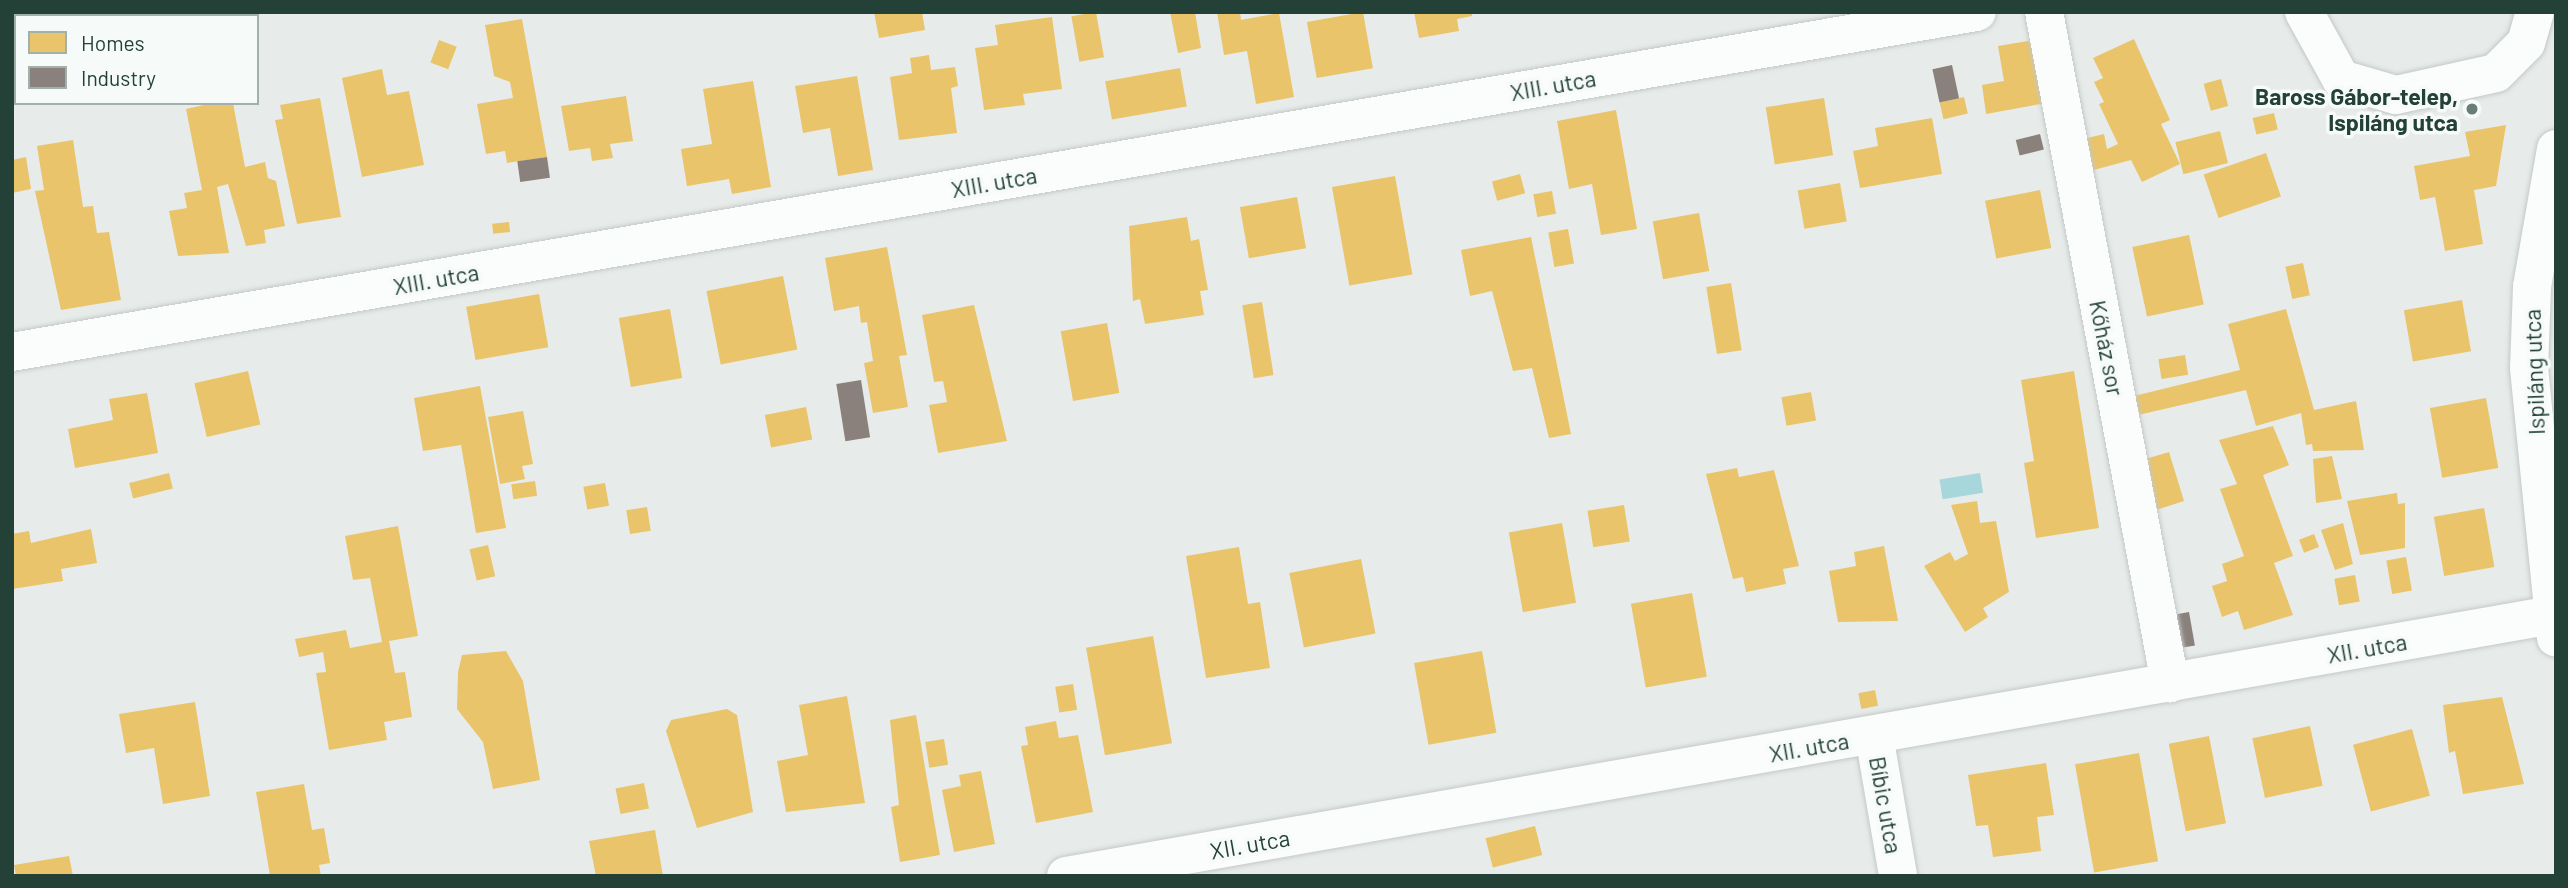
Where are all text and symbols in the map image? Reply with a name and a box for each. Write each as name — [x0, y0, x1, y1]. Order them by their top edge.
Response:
legend — [14, 14, 259, 105]
text: Homes — [81, 30, 145, 55]
street label: XIII. utca — [1508, 64, 1598, 106]
text: Industry — [81, 65, 156, 90]
place label: Baross Gábor-telep, Ispiláng utca — [2255, 82, 2458, 136]
marker: Baross Gábor-telep, Ispiláng utca — [2464, 101, 2480, 117]
street label: XIII. utca — [949, 161, 1039, 203]
street label: XIII. utca — [391, 258, 481, 300]
street label: Kőház sor — [2084, 298, 2130, 398]
street label: Ispiláng utca — [2518, 309, 2550, 435]
street label: XII. utca — [2325, 627, 2409, 669]
street label: XII. utca — [1767, 726, 1851, 768]
street label: Bíbic utca — [1864, 754, 1908, 856]
street label: XII. utca — [1208, 823, 1292, 865]

